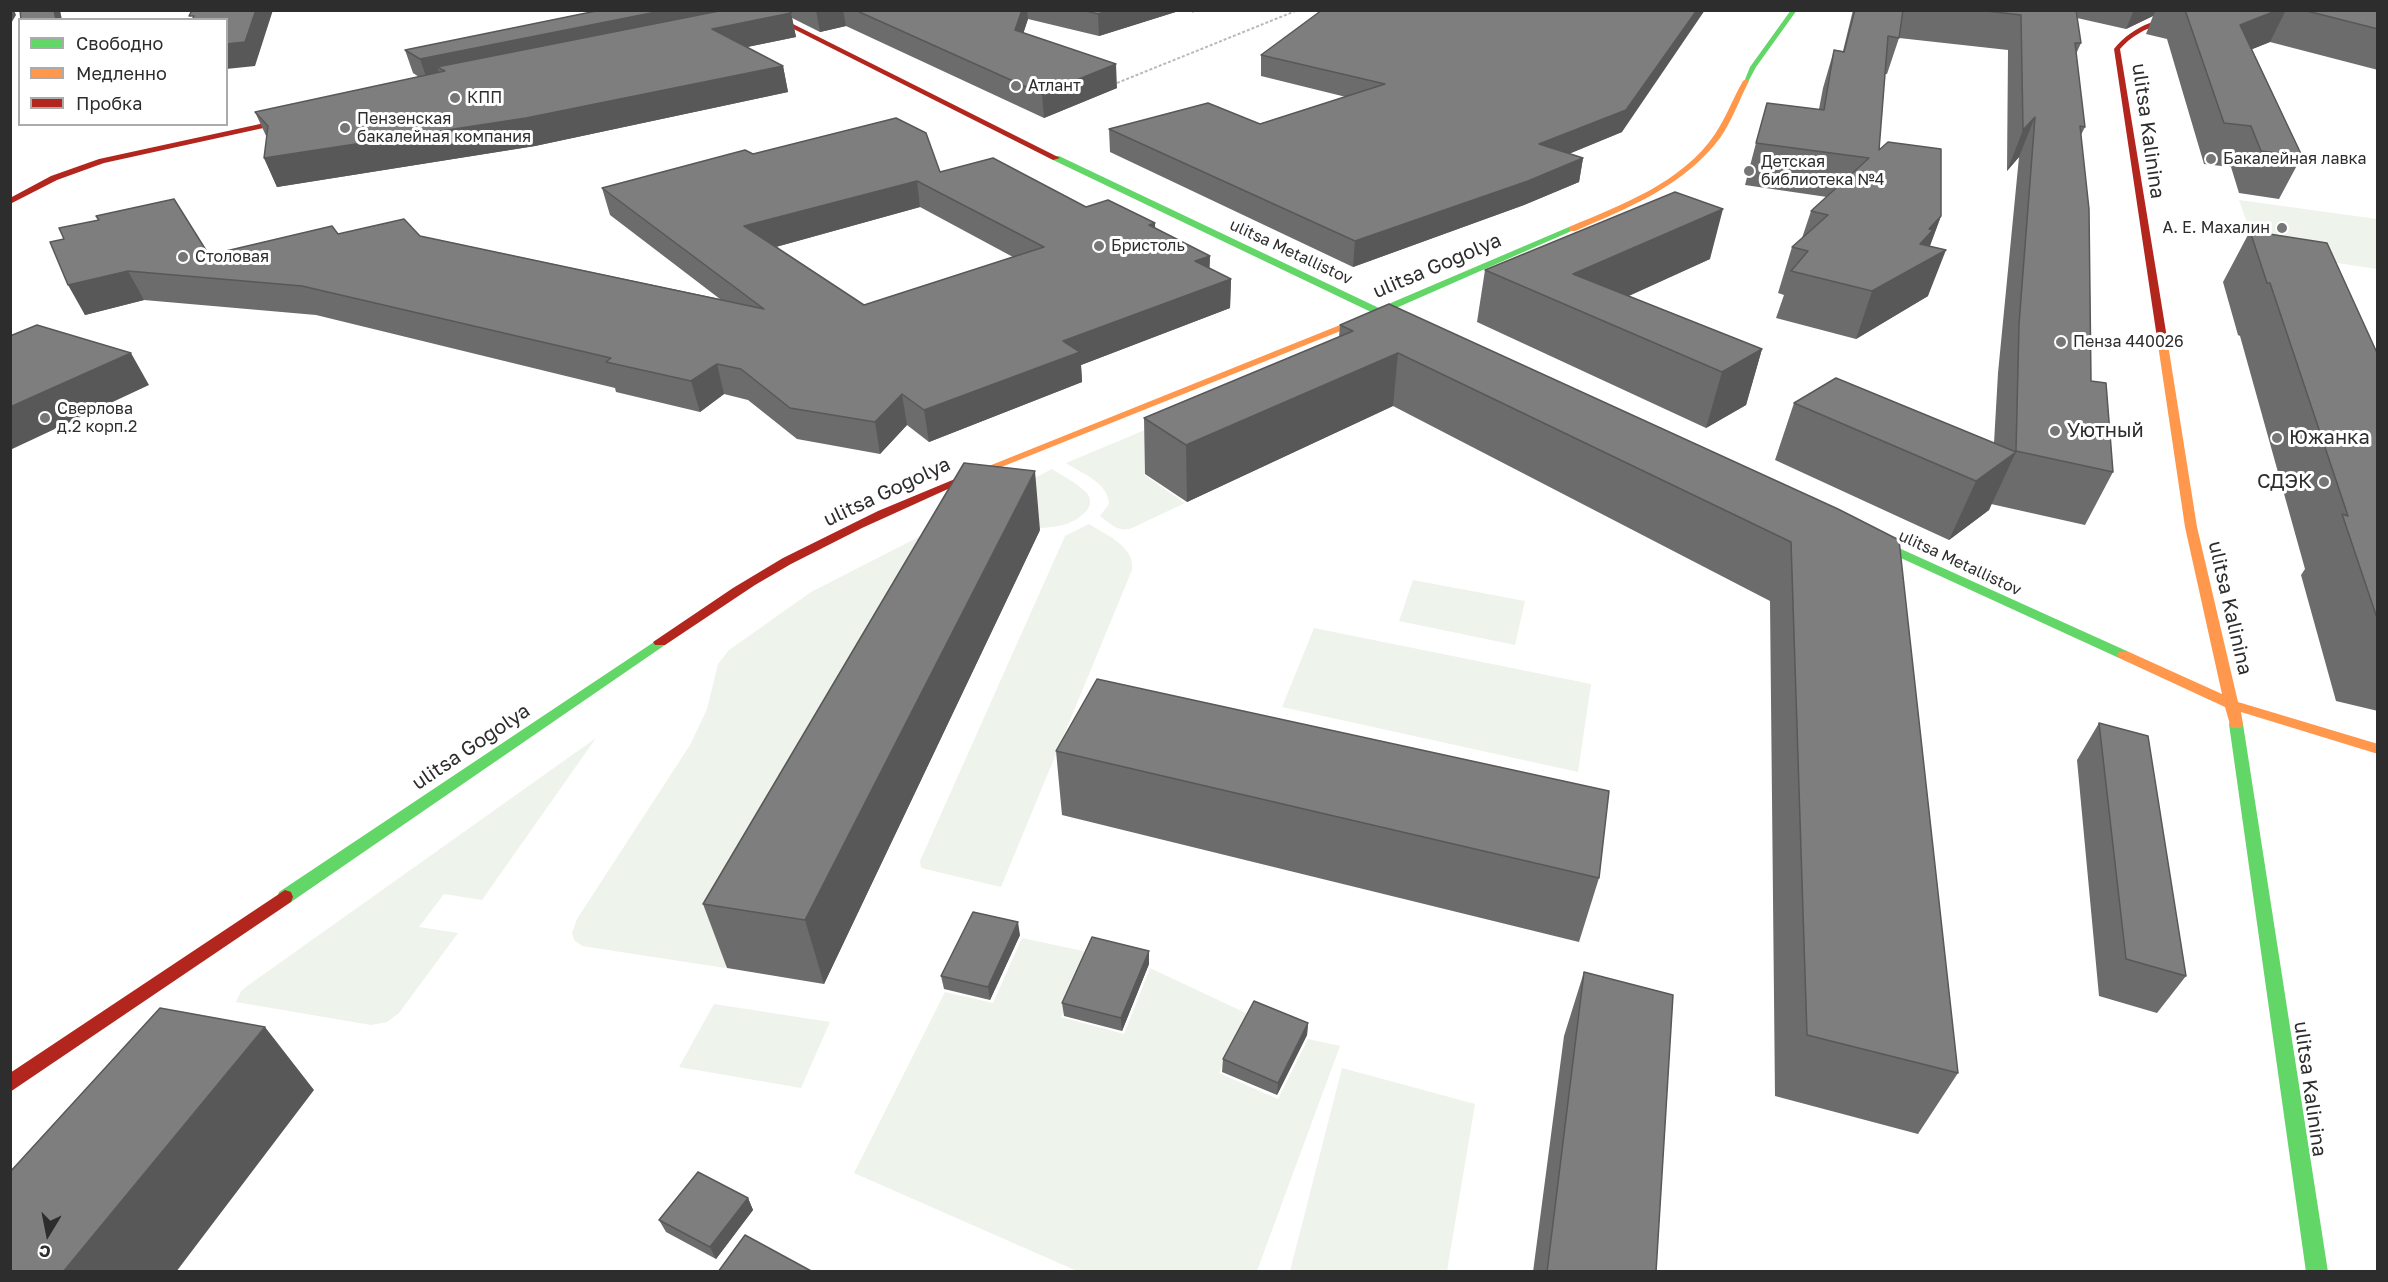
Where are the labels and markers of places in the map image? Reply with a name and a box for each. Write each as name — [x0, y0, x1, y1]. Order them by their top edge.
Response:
place label: Атлант — [1028, 76, 1081, 96]
marker: Атлант — [1009, 79, 1023, 93]
place label: КПП — [467, 88, 502, 108]
marker: КПП — [448, 91, 462, 105]
place label: Пензенская бакалейная компания — [357, 109, 531, 147]
marker: Пензенская бакалейная компания — [338, 121, 352, 135]
place label: Бакалейная лавка — [2223, 149, 2367, 169]
place label: Детская библиотека №4 — [1761, 152, 1885, 190]
marker: Бакалейная лавка — [2204, 152, 2218, 166]
marker: Детская библиотека №4 — [1742, 164, 1756, 178]
place label: А. Е. Махалин — [2162, 218, 2270, 238]
marker: А. Е. Махалин — [2275, 221, 2289, 235]
place label: Бристоль — [1111, 236, 1185, 256]
marker: Бристоль — [1092, 239, 1106, 253]
place label: Столовая — [195, 247, 269, 267]
marker: Столовая — [176, 250, 190, 264]
place label: Пенза 440026 — [2073, 332, 2184, 352]
marker: Пенза 440026 — [2054, 335, 2068, 349]
place label: Сверлова д.2 корп.2 — [57, 399, 137, 437]
marker: Сверлова д.2 корп.2 — [38, 411, 52, 425]
place label: Уютный — [2067, 419, 2144, 443]
marker: Уютный — [2048, 424, 2062, 438]
place label: Южанка — [2289, 426, 2370, 450]
marker: Южанка — [2270, 431, 2284, 445]
place label: СДЭК — [2257, 470, 2312, 494]
marker: СДЭК — [2317, 475, 2331, 489]

